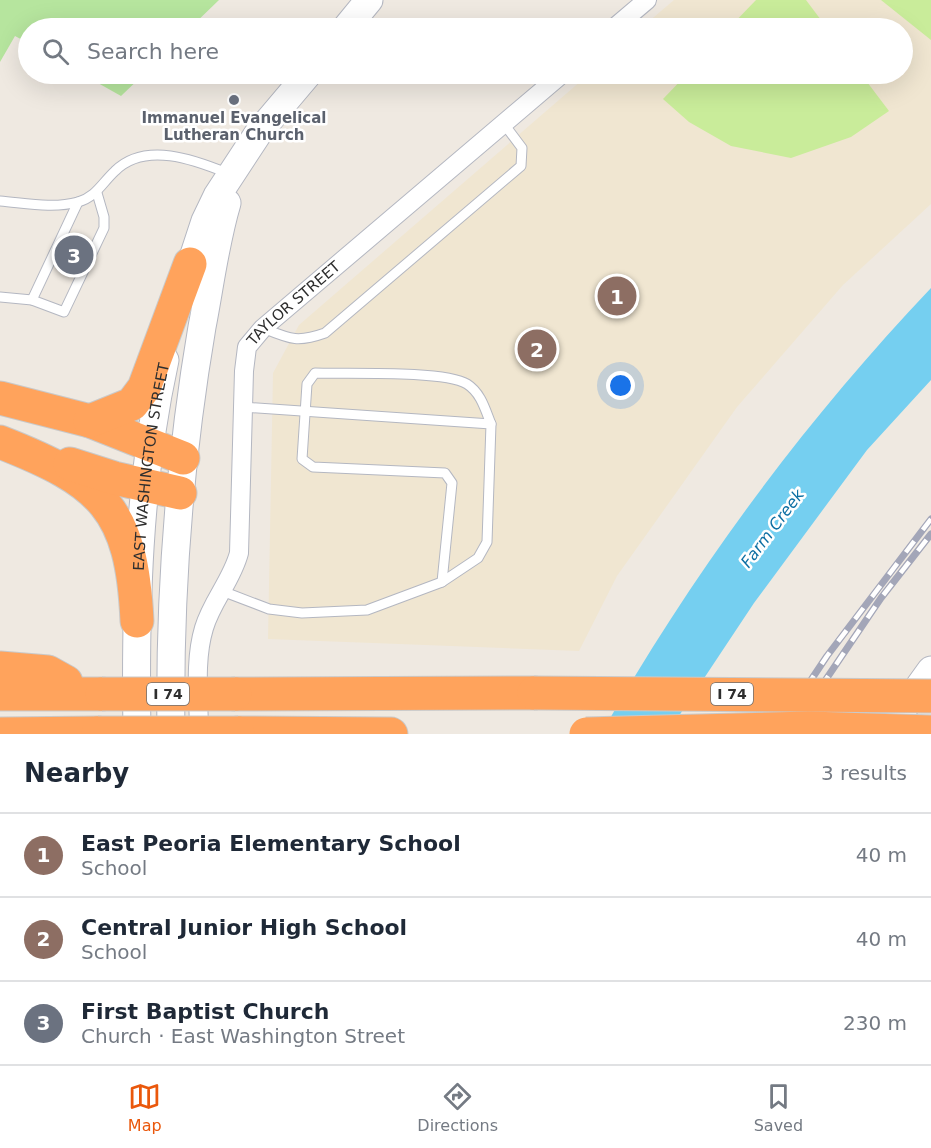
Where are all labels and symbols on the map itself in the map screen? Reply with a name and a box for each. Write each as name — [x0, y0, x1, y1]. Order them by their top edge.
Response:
marker: Immanuel Evangelical Lutheran Church — [227, 93, 241, 107]
place label: Immanuel Evangelical Lutheran Church — [141, 109, 327, 144]
pin: 3 — [54, 232, 94, 278]
street label: TAYLOR STREET — [243, 257, 345, 350]
pin: 1 — [598, 274, 636, 318]
pin: 2 — [518, 326, 556, 372]
street label: EAST WASHINGTON STREET — [130, 360, 173, 571]
your location — [606, 371, 635, 400]
water label: Farm Creek — [737, 485, 808, 571]
road number: I 74 — [147, 683, 189, 705]
road number: I 74 — [711, 683, 753, 705]

